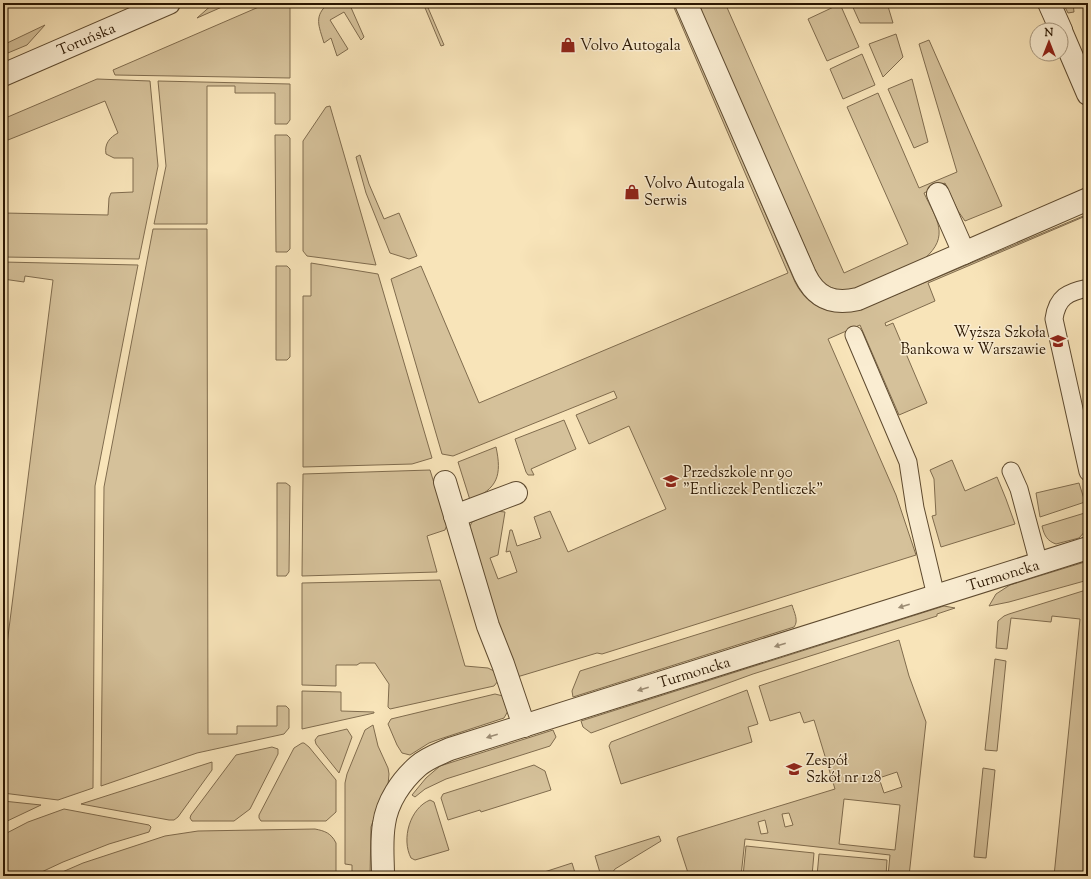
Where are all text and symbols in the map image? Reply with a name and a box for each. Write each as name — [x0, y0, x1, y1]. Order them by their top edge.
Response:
street label: Toruńska — [54, 19, 119, 62]
north arrow — [1029, 22, 1069, 62]
text: N — [1044, 25, 1054, 41]
shop icon: Volvo Autogala — [559, 36, 577, 54]
place label: Volvo Autogala — [580, 36, 681, 57]
place label: Volvo Autogala Serwis — [644, 174, 745, 212]
shop icon: Volvo Autogala Serwis — [623, 183, 641, 201]
place label: Wyższa Szkoła Bankowa w Warszawie — [901, 323, 1046, 361]
school or university icon: Wyższa Szkoła Bankowa w Warszawie — [1049, 332, 1067, 350]
place label: Przedszkole nr 90 "Entliczek Pentliczek" — [683, 463, 823, 501]
school or university icon: Przedszkole nr 90 "Entliczek Pentliczek" — [662, 472, 680, 490]
street label: Turmoncka — [965, 555, 1042, 597]
one-way arrow — [898, 604, 910, 610]
one-way arrow — [774, 643, 786, 649]
street label: Turmoncka — [656, 652, 733, 694]
one-way arrow — [636, 686, 648, 692]
one-way arrow — [485, 733, 497, 739]
place label: Zespół Szkół nr 128 — [806, 751, 881, 789]
school or university icon: Zespół Szkół nr 128 — [785, 760, 803, 778]

